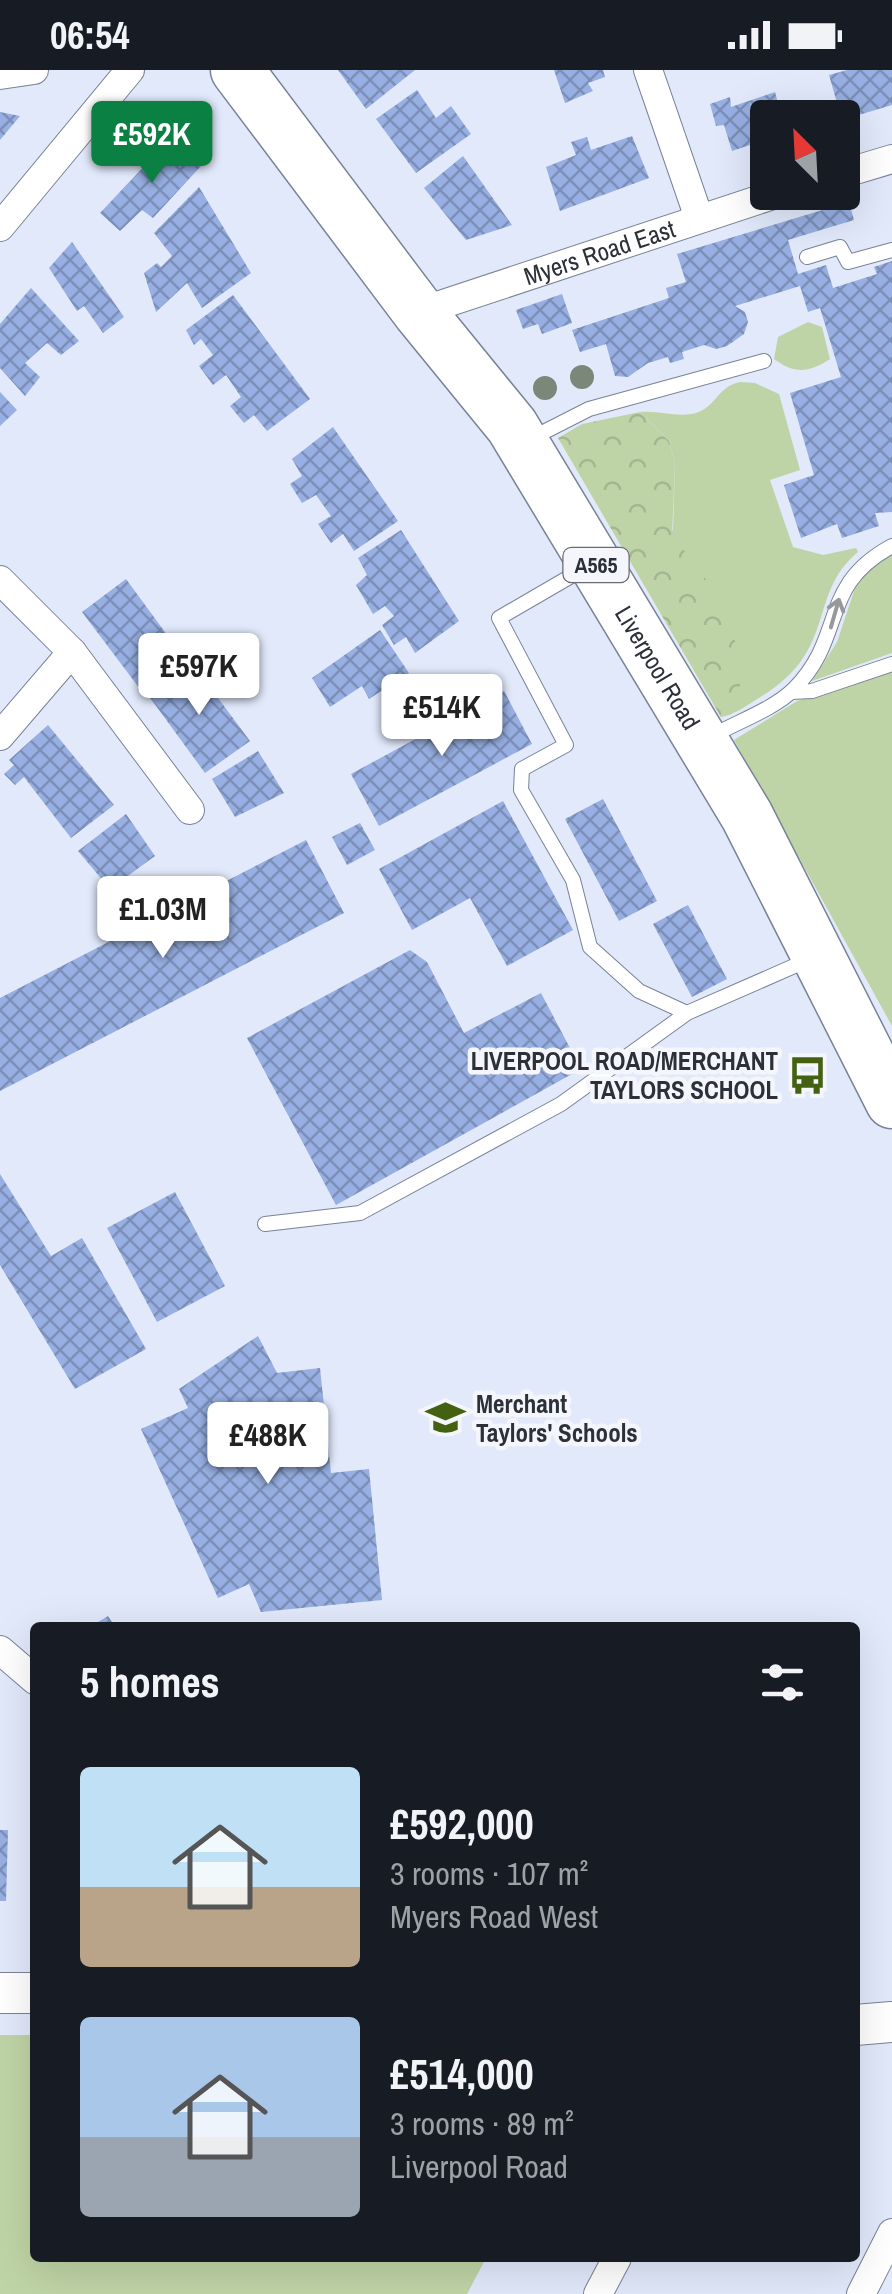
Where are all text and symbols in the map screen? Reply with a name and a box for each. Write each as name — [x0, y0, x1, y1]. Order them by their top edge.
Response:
text: 06:54 — [50, 10, 130, 61]
north arrow — [750, 100, 860, 210]
map controls — [750, 100, 860, 210]
pin: £592K — [82, 101, 222, 186]
text: £592K — [113, 112, 191, 155]
street label: Myers Road East — [519, 211, 680, 293]
road number: A565 — [564, 548, 628, 582]
one-way arrow — [827, 598, 846, 629]
street label: Liverpool Road — [607, 599, 708, 736]
pin: £597K — [129, 633, 269, 718]
text: £597K — [160, 644, 238, 687]
pin: £514K — [372, 674, 512, 759]
text: £514K — [403, 685, 481, 728]
pin: £1.03M — [82, 876, 244, 961]
text: £1.03M — [119, 887, 207, 930]
place label: LIVERPOOL ROAD/MERCHANT TAYLORS SCHOOL — [471, 1044, 778, 1107]
bus stop icon: LIVERPOOL ROAD/MERCHANT TAYLORS SCHOOL — [787, 1054, 829, 1096]
place label: Merchant Taylors' Schools — [476, 1387, 638, 1450]
school or university icon: Merchant Taylors' Schools — [425, 1397, 467, 1439]
pin: £488K — [198, 1402, 338, 1487]
text: £488K — [229, 1413, 307, 1456]
text: 5 homes — [80, 1654, 220, 1710]
icon: filters — [755, 1655, 810, 1710]
text: £592,000 — [390, 1796, 534, 1852]
icon: home — [160, 1807, 280, 1927]
text: 3 rooms · 107 m² — [390, 1852, 588, 1895]
text: Myers Road West — [390, 1895, 598, 1938]
text: £514,000 — [390, 2046, 534, 2102]
icon: home — [160, 2057, 280, 2177]
text: 3 rooms · 89 m² — [390, 2102, 574, 2145]
text: Liverpool Road — [390, 2145, 568, 2188]

